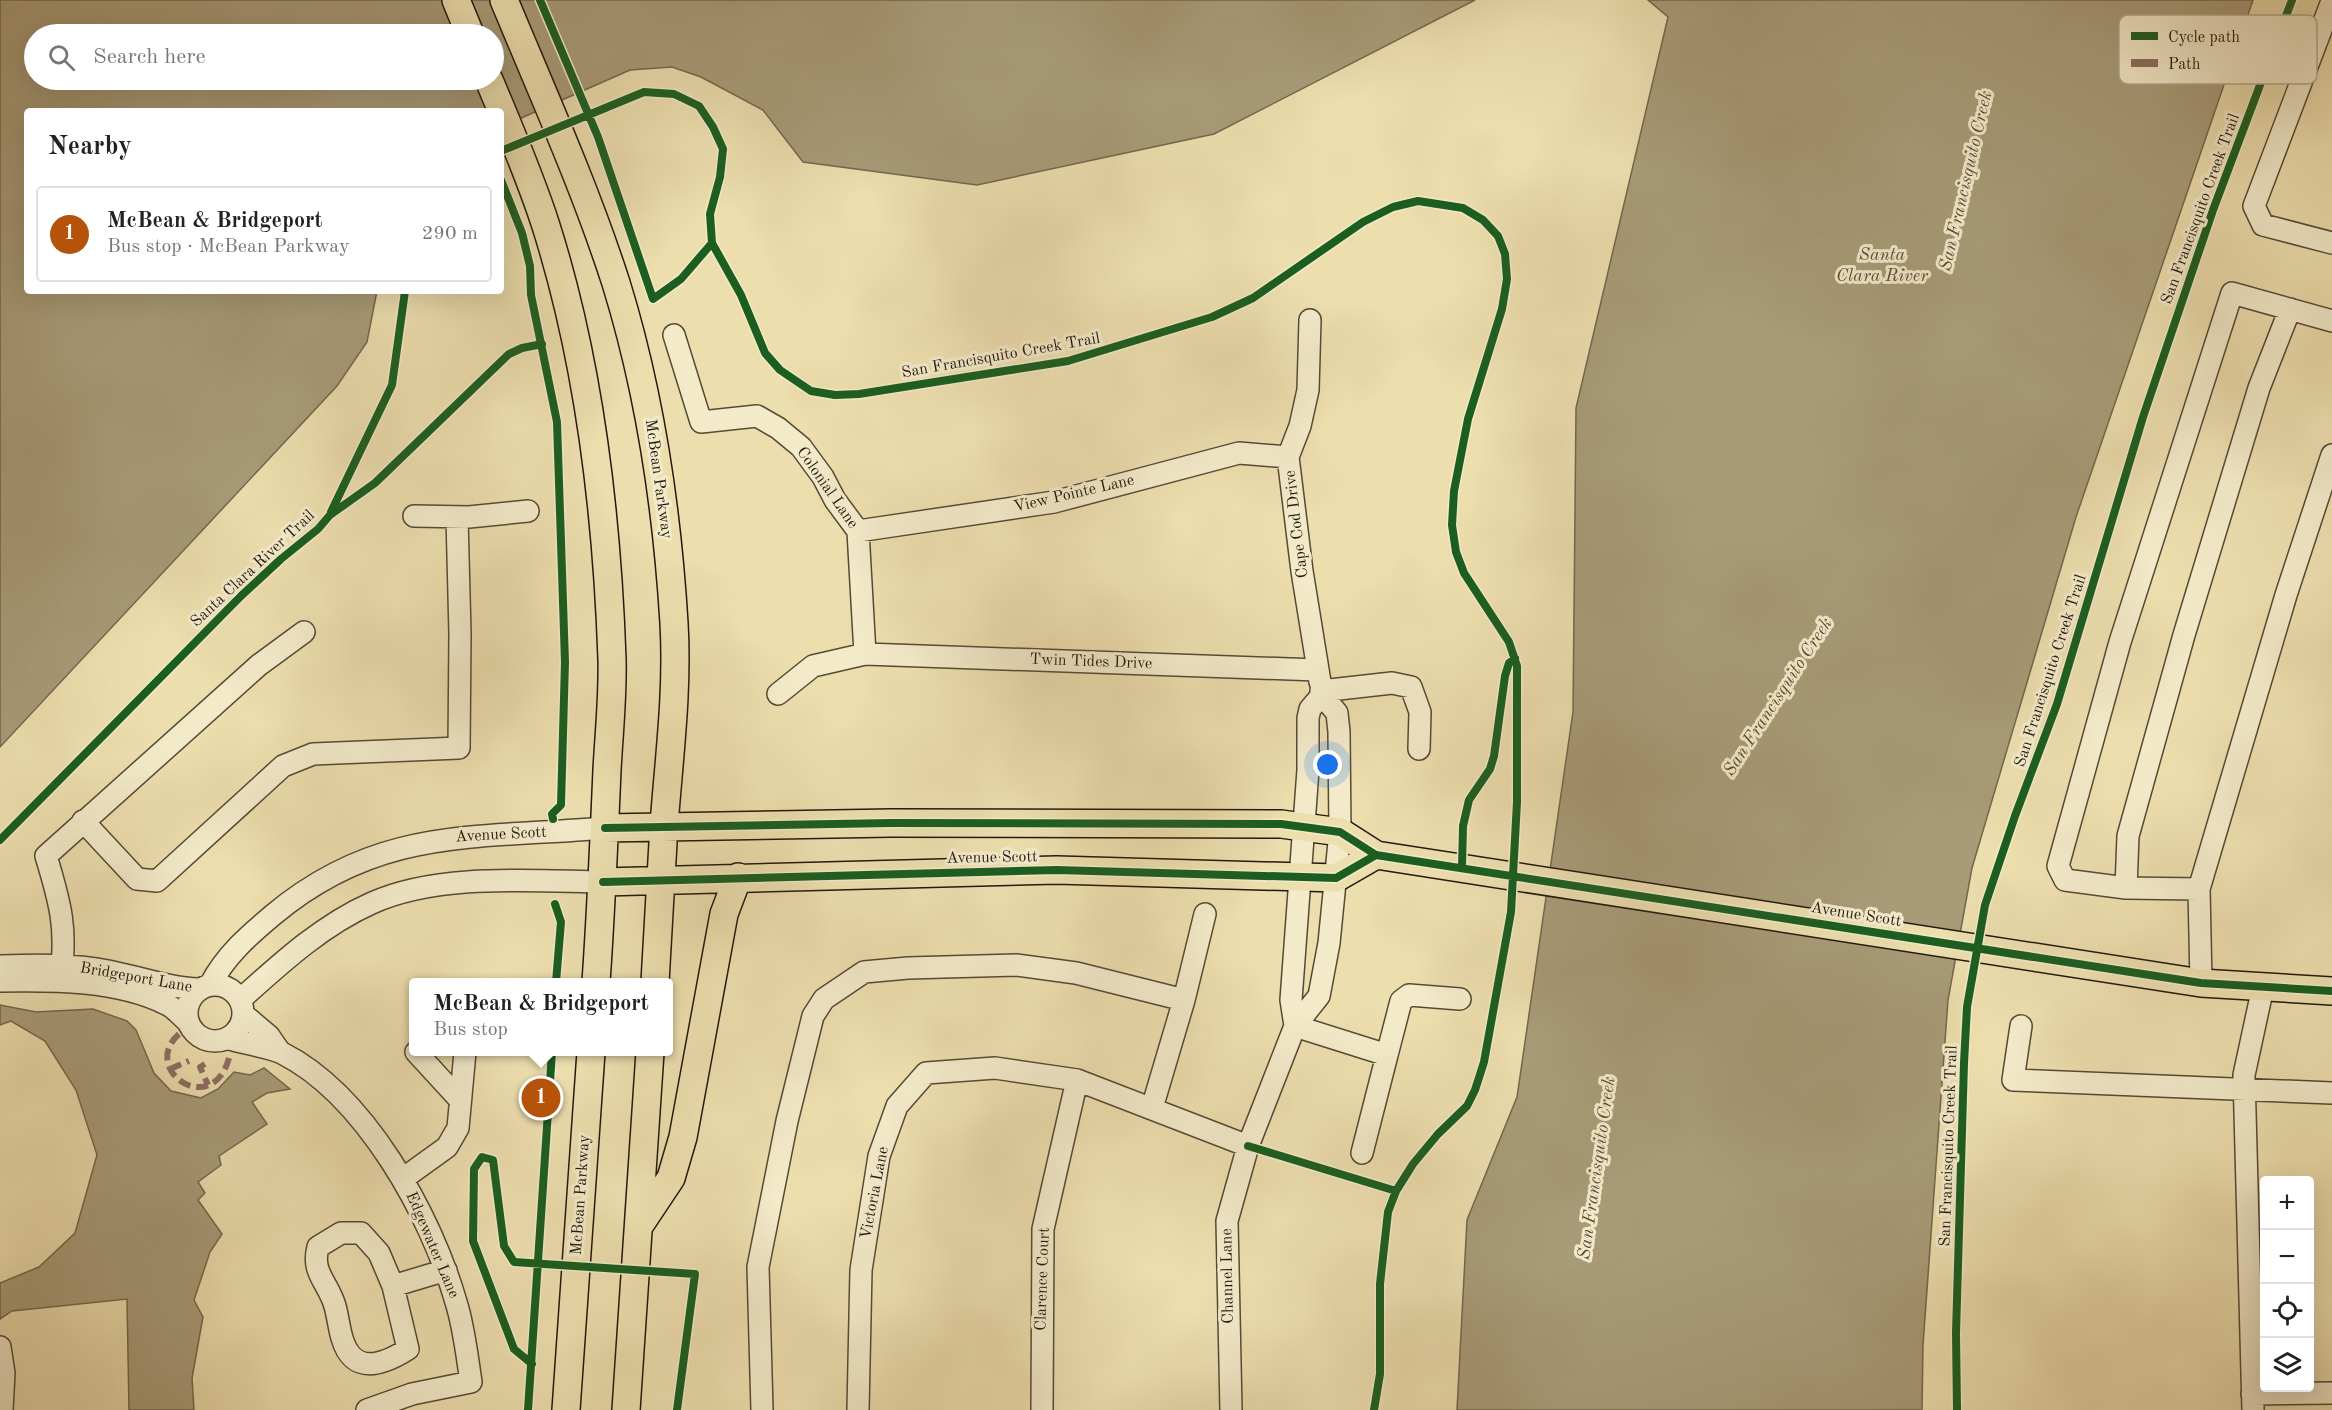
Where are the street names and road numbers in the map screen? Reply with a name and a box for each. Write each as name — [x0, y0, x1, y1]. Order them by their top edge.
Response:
street label: San Francisquito Creek Trail — [2159, 112, 2243, 306]
street label: San Francisquito Creek Trail — [900, 331, 1102, 381]
street label: McBean Parkway — [642, 418, 674, 540]
street label: Colonial Lane — [793, 444, 861, 532]
street label: Cape Cod Drive — [1282, 469, 1312, 579]
street label: View Pointe Lane — [1012, 472, 1136, 516]
street label: Santa Clara River Trail — [188, 508, 318, 630]
street label: San Francisquito Creek Trail — [2012, 573, 2090, 769]
street label: Twin Tides Drive — [1029, 652, 1153, 672]
street label: Avenue Scott — [455, 825, 547, 845]
street label: Avenue Scott — [946, 849, 1038, 867]
street label: Avenue Scott — [1810, 900, 1903, 930]
street label: Bridgeport Lane — [79, 960, 193, 996]
street label: San Francisquito Creek Trail — [1937, 1045, 1961, 1247]
street label: McBean Parkway — [569, 1134, 593, 1256]
street label: Victoria Lane — [858, 1145, 892, 1241]
street label: Edgewater Lane — [402, 1189, 462, 1301]
street label: Clarence Court — [1033, 1227, 1053, 1331]
street label: Channel Lane — [1219, 1228, 1237, 1324]

